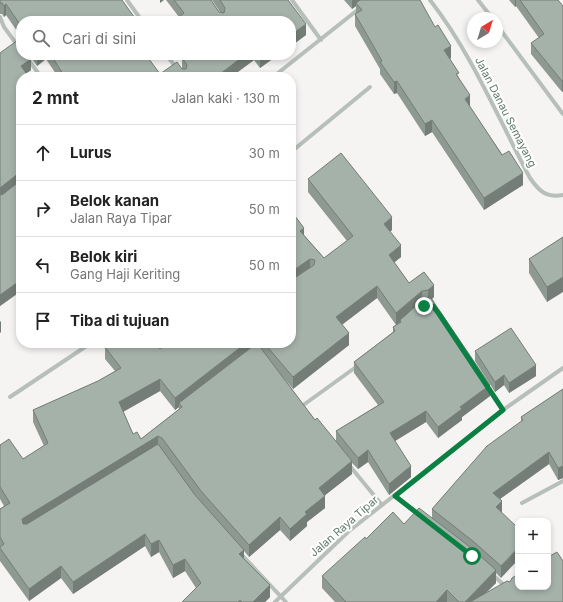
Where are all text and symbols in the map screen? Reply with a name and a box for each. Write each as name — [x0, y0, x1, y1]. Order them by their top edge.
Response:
north arrow — [467, 12, 503, 48]
search box — [16, 16, 296, 60]
icon: search — [30, 27, 52, 49]
text: Cari di sini — [62, 29, 136, 48]
street label: Jalan Danau Semayang — [472, 54, 540, 170]
text: 2 mnt — [32, 88, 79, 108]
text: Jalan kaki · 130 m — [171, 90, 280, 106]
icon: ahead — [32, 142, 54, 164]
text: Lurus — [70, 143, 112, 162]
text: 30 m — [249, 145, 280, 161]
text: Belok kanan — [70, 191, 159, 210]
icon: right — [32, 198, 54, 220]
text: 50 m — [249, 201, 280, 217]
text: Jalan Raya Tipar — [70, 210, 172, 226]
text: Belok kiri — [70, 247, 137, 266]
icon: left — [32, 254, 54, 276]
text: 50 m — [249, 257, 280, 273]
text: Gang Haji Keriting — [70, 266, 180, 282]
route end — [415, 297, 433, 315]
icon: arrive — [32, 310, 54, 332]
text: Tiba di tujuan — [70, 311, 169, 330]
street label: Jalan Raya Tipar — [307, 492, 381, 560]
map controls — [515, 518, 551, 590]
button: + — [515, 518, 551, 554]
route start — [463, 547, 481, 565]
button: − — [515, 554, 551, 590]

